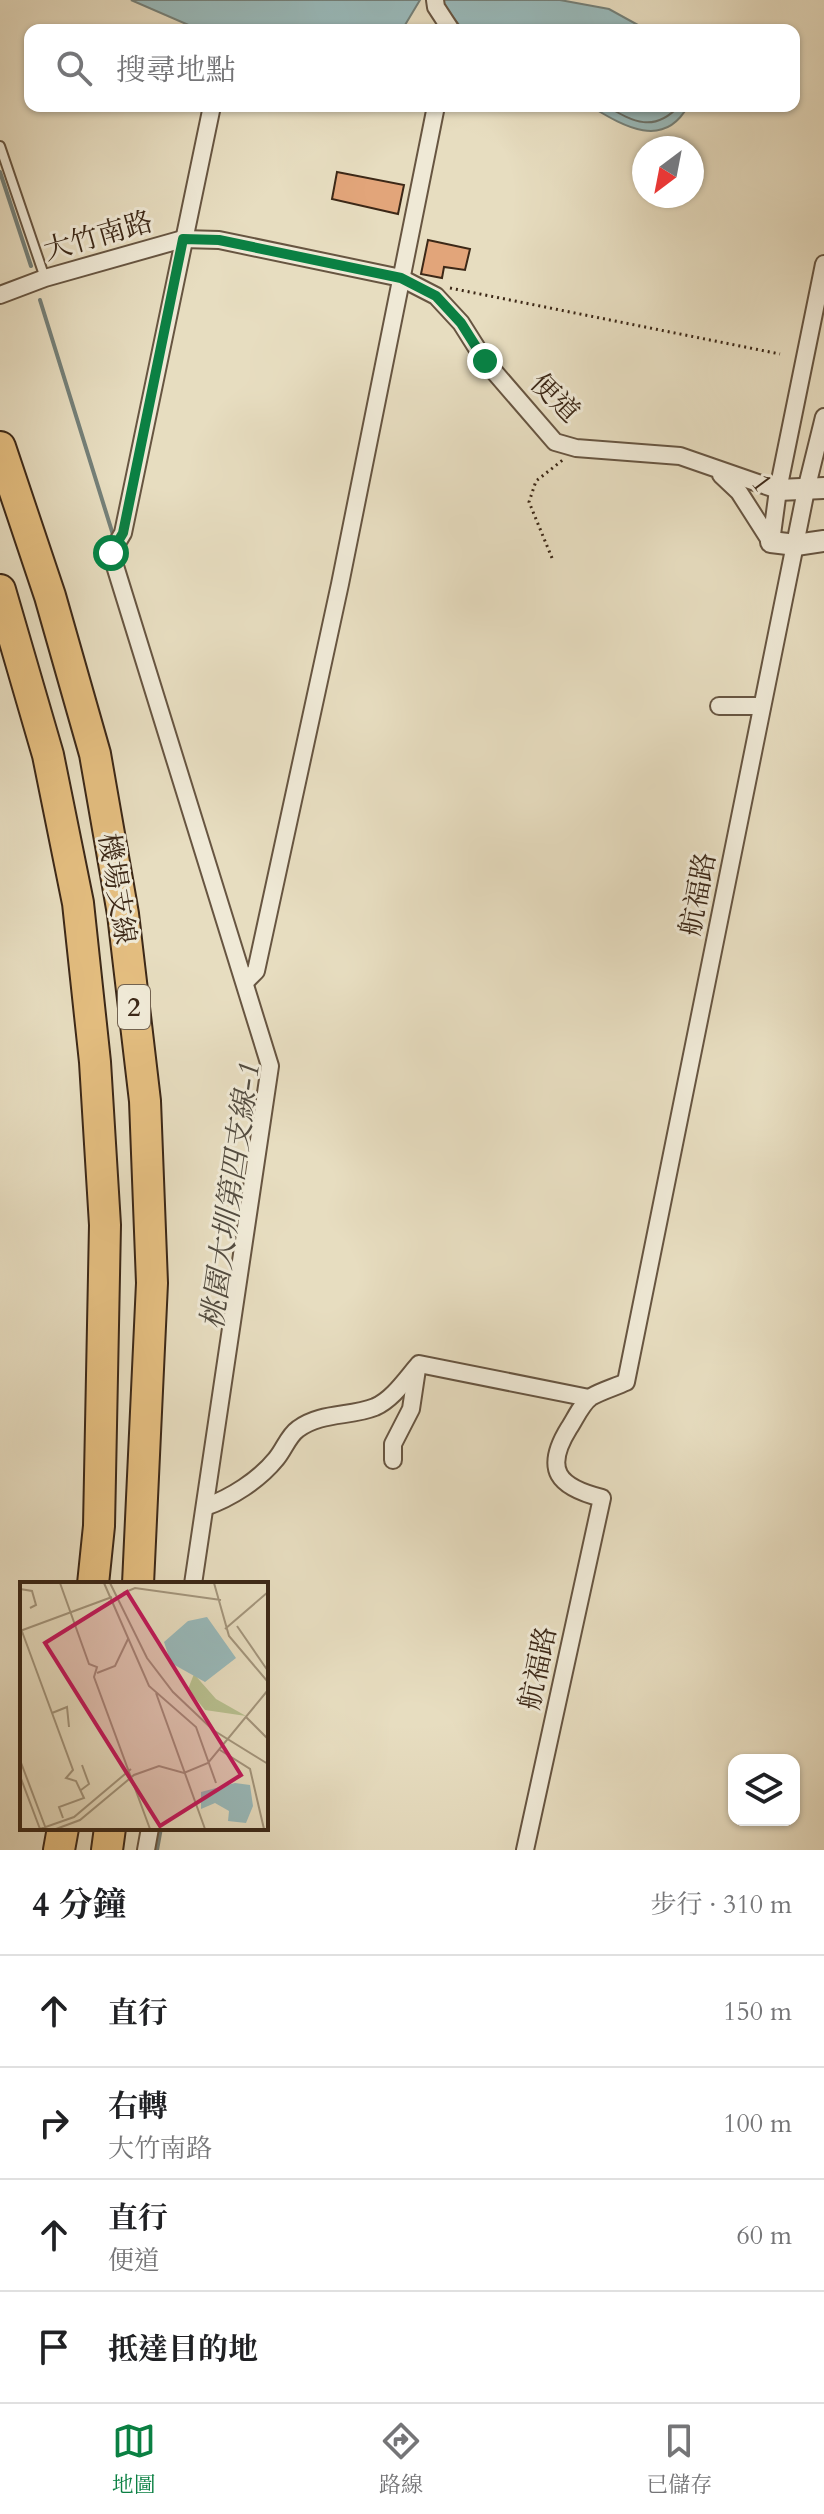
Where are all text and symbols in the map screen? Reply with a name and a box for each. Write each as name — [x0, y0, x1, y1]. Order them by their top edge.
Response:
search box — [24, 24, 800, 112]
icon: search — [52, 46, 96, 90]
text: 搜尋地點 — [116, 50, 236, 91]
north arrow — [632, 136, 704, 208]
street label: 大竹南路 — [39, 202, 157, 270]
route end — [467, 343, 503, 379]
street label: 便道 — [522, 365, 588, 431]
street label: 1 — [743, 466, 781, 500]
route start — [93, 535, 129, 571]
street label: 機場支線 — [89, 831, 145, 947]
street label: 航福路 — [671, 849, 725, 939]
road number: 2 — [118, 985, 150, 1029]
water label: 桃園大圳第四支線-1 — [192, 1060, 270, 1332]
inset map — [20, 1582, 268, 1830]
street label: 航福路 — [511, 1623, 565, 1713]
map controls — [728, 1754, 800, 1826]
button: layers — [728, 1754, 800, 1826]
text: 4 分鐘 — [32, 1882, 127, 1928]
text: 步行 · 310 m — [651, 1887, 792, 1922]
icon: ahead — [32, 1989, 76, 2033]
text: 直行 — [108, 1993, 168, 2034]
text: 150 m — [723, 1994, 792, 2029]
text: 右轉 — [108, 2086, 168, 2127]
icon: right — [32, 2101, 76, 2145]
text: 100 m — [723, 2106, 792, 2141]
text: 大竹南路 — [108, 2131, 212, 2166]
text: 直行 — [108, 2198, 168, 2239]
icon: ahead — [32, 2213, 76, 2257]
text: 60 m — [736, 2218, 792, 2253]
text: 便道 — [108, 2243, 160, 2278]
icon: arrive — [32, 2325, 76, 2369]
text: 抵達目的地 — [108, 2329, 258, 2370]
tab: 地圖 — [112, 2419, 156, 2500]
tab: 路線 — [379, 2419, 423, 2500]
tab: 已儲存 — [646, 2419, 712, 2500]

